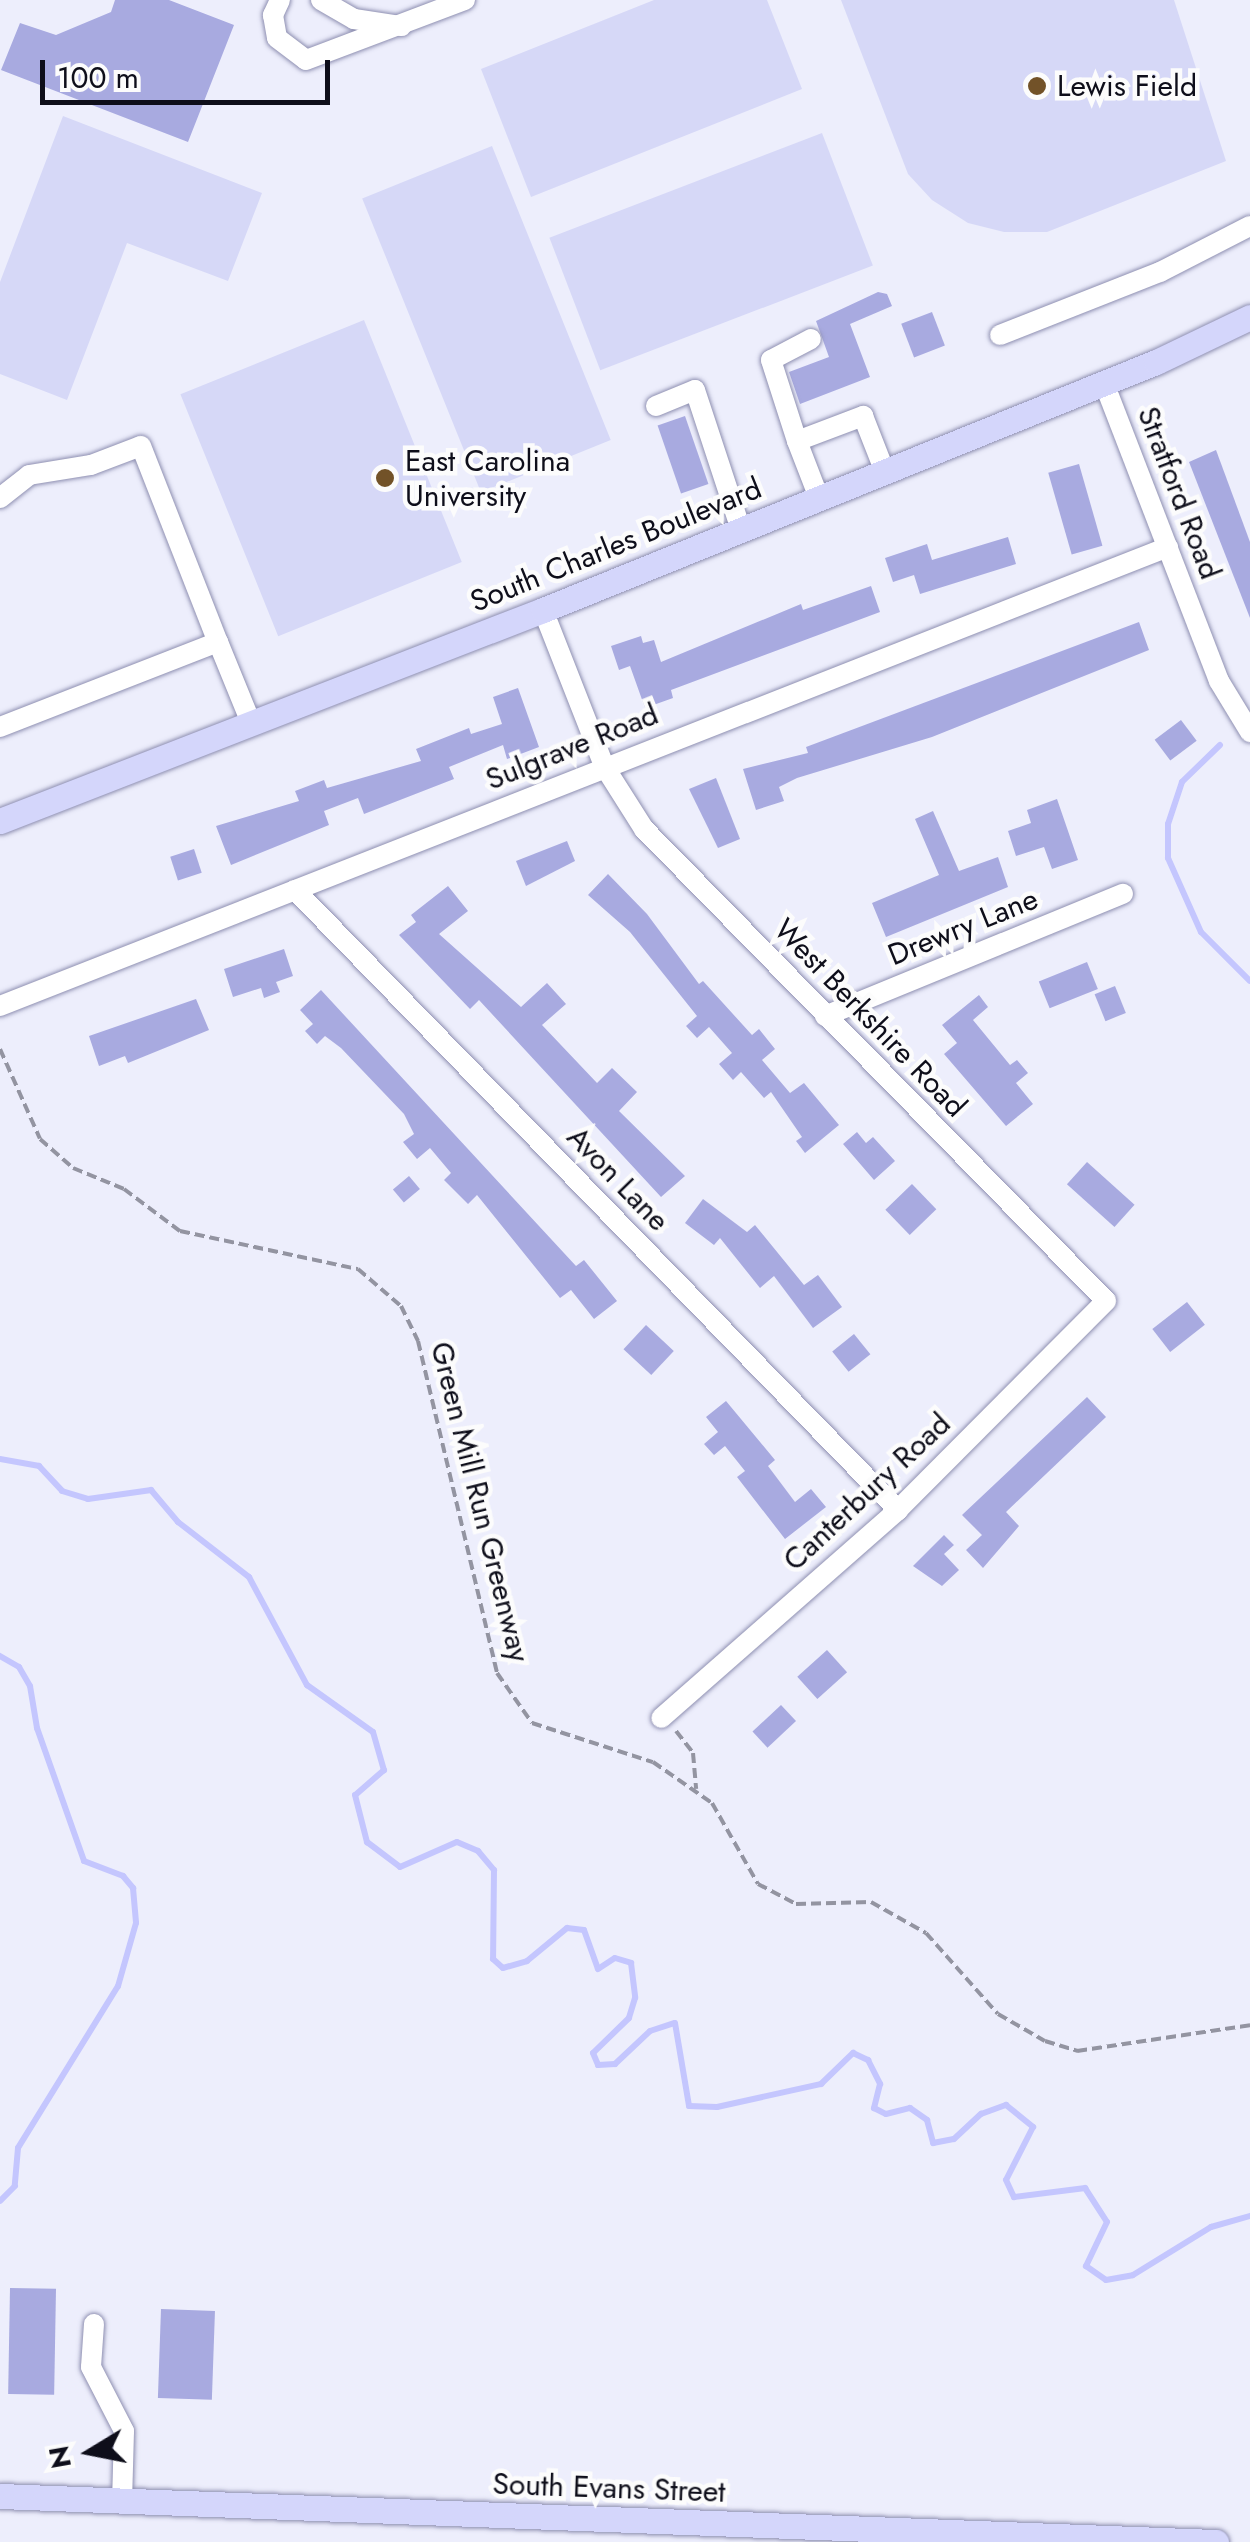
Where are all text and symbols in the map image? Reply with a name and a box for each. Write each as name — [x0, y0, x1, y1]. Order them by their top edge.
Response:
scale bar — [45, 40, 335, 102]
text: 100 m — [57, 56, 139, 99]
place label: Lewis Field — [1057, 68, 1197, 104]
marker: Lewis Field — [1026, 75, 1048, 97]
street label: Stratford Road — [1130, 402, 1228, 584]
place label: East Carolina University — [405, 443, 570, 514]
marker: East Carolina University — [374, 467, 396, 489]
street label: South Charles Boulevard — [465, 470, 767, 620]
street label: Sulgrave Road — [481, 696, 663, 798]
street label: Drewry Lane — [883, 881, 1043, 973]
street label: West Berkshire Road — [766, 911, 974, 1125]
street label: Avon Lane — [559, 1119, 677, 1239]
street label: Green Mill Run Greenway — [423, 1338, 537, 1666]
street label: Canterbury Road — [776, 1406, 958, 1578]
north arrow — [40, 2402, 140, 2502]
text: N — [38, 2443, 82, 2472]
street label: South Evans Street — [492, 2466, 726, 2510]

